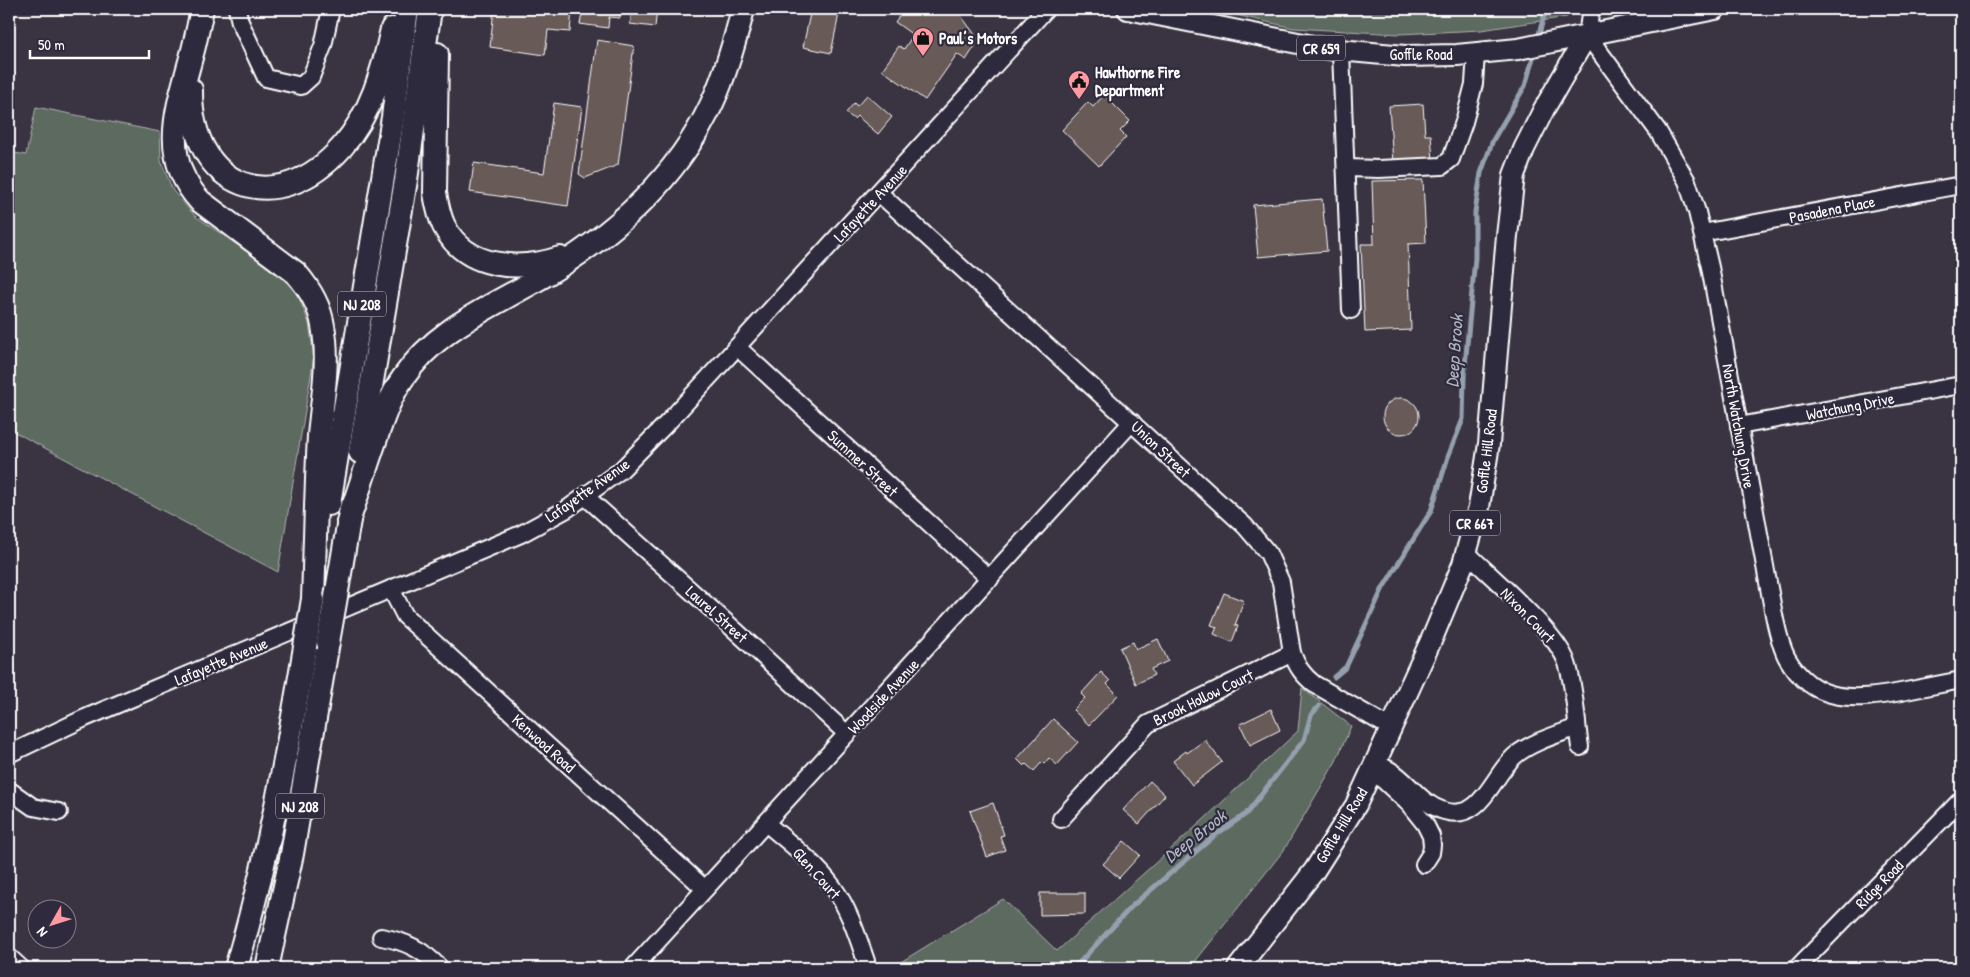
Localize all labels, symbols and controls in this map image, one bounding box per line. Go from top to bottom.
shop icon: Paul’s Motors [911,26,935,57]
place label: Paul’s Motors [939,27,1018,49]
scale bar [30,28,149,60]
text: 50 m [38,34,65,55]
road number: CR 659 [1297,36,1345,60]
street label: Goffle Road [1389,43,1453,65]
place label: Hawthorne Fire Department [1095,61,1181,102]
public building icon: Hawthorne Fire Department [1067,69,1091,100]
street label: Lafayette Avenue [828,159,912,247]
street label: Pasadena Place [1787,190,1877,228]
road number: NJ 208 [338,292,386,316]
water label: Deep Brook [1439,312,1469,388]
street label: North Watchung Drive [1717,362,1761,491]
street label: Watchung Drive [1804,387,1896,425]
street label: Goffle Hill Road [1470,408,1502,494]
street label: Union Street [1126,416,1196,483]
street label: Summer Street [823,425,903,502]
street label: Lafayette Avenue [540,452,634,527]
road number: CR 667 [1450,510,1500,536]
street label: Laurel Street [681,580,753,648]
street label: Nixon Court [1496,582,1561,648]
street label: Lafayette Avenue [171,631,271,690]
street label: Woodside Avenue [842,653,924,738]
street label: Brook Hollow Court [1149,663,1257,731]
street label: Kenwood Road [508,709,580,777]
street label: Goffle Hill Road [1310,783,1372,867]
road number: NJ 208 [276,794,324,818]
water label: Deep Brook [1159,803,1233,868]
street label: Glen Court [788,842,846,904]
street label: Ridge Road [1850,855,1908,913]
north arrow [28,900,78,950]
text: N [31,923,51,941]

